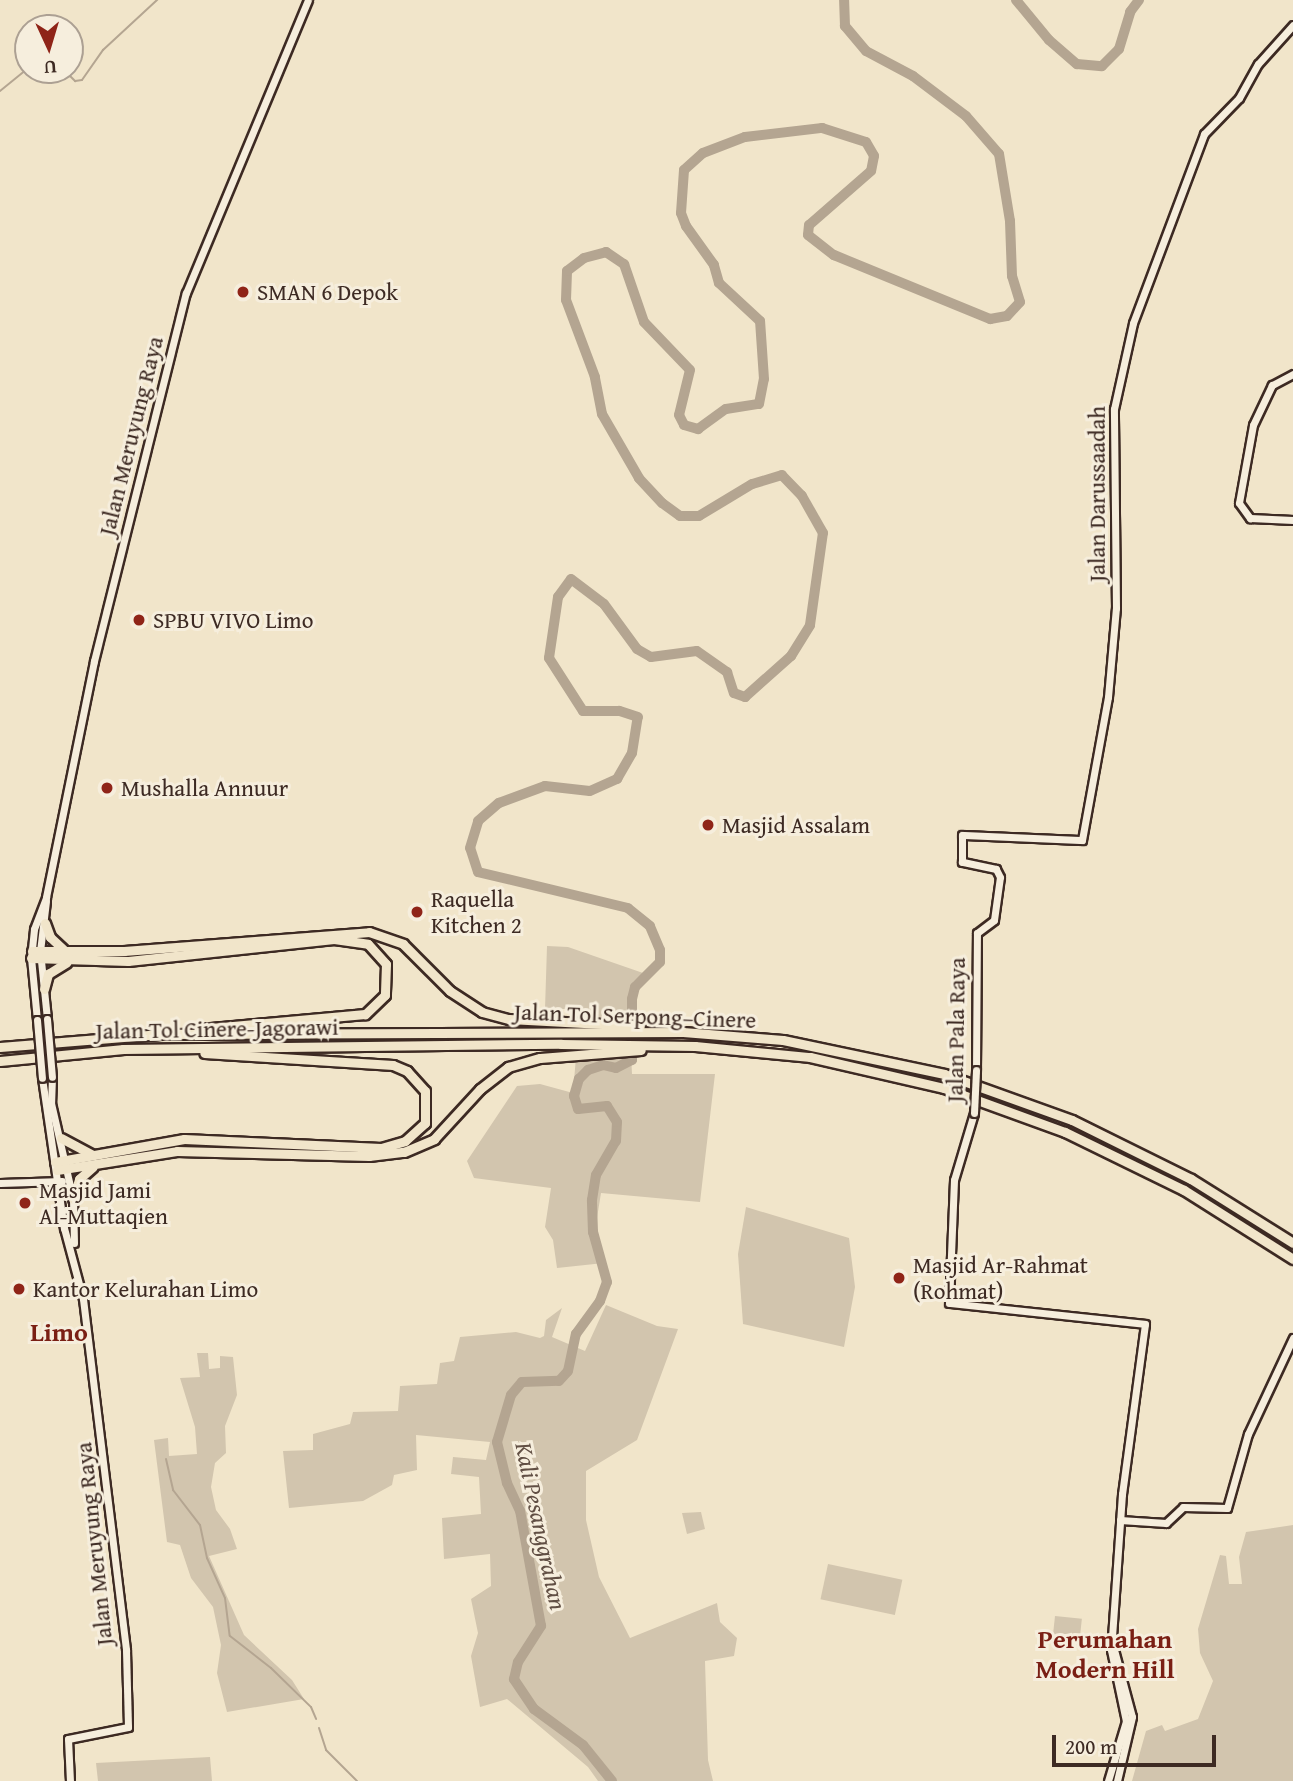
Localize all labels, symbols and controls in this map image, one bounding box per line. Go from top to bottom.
north arrow [14,14,84,84]
text: U [43,54,58,82]
place label: SMAN 6 Depok [257,278,398,306]
marker: SMAN 6 Depok [235,284,251,300]
street label: Jalan Meruyung Raya [93,333,169,539]
street label: Jalan Darussaadah [1083,406,1111,582]
place label: SPBU VIVO Limo [153,606,313,634]
marker: SPBU VIVO Limo [131,612,147,628]
place label: Mushalla Annuur [121,774,288,802]
marker: Mushalla Annuur [99,780,115,796]
place label: Masjid Assalam [722,811,870,839]
marker: Masjid Assalam [700,817,716,833]
place label: Raquella Kitchen 2 [431,885,522,939]
marker: Raquella Kitchen 2 [409,904,425,920]
street label: Jalan Pala Raya [941,957,971,1103]
street label: Jalan Tol Serpong–Cinere [514,998,756,1034]
street label: Jalan Tol Cinere-Jagorawi [95,1013,339,1045]
place label: Masjid Jami Al-Muttaqien [39,1176,168,1230]
marker: Masjid Jami Al-Muttaqien [17,1195,33,1211]
place label: Masjid Ar-Rahmat (Rohmat) [913,1251,1088,1305]
marker: Masjid Ar-Rahmat (Rohmat) [891,1270,907,1286]
place label: Kantor Kelurahan Limo [33,1275,258,1303]
marker: Kantor Kelurahan Limo [11,1281,27,1297]
district label: Limo [30,1316,88,1348]
water label: Kali Pesanggrahan [509,1440,573,1612]
street label: Jalan Meruyung Raya [70,1441,118,1647]
district label: Perumahan Modern Hill [1035,1623,1175,1684]
scale bar [1055,1722,1220,1766]
text: 200 m [1065,1731,1117,1762]

